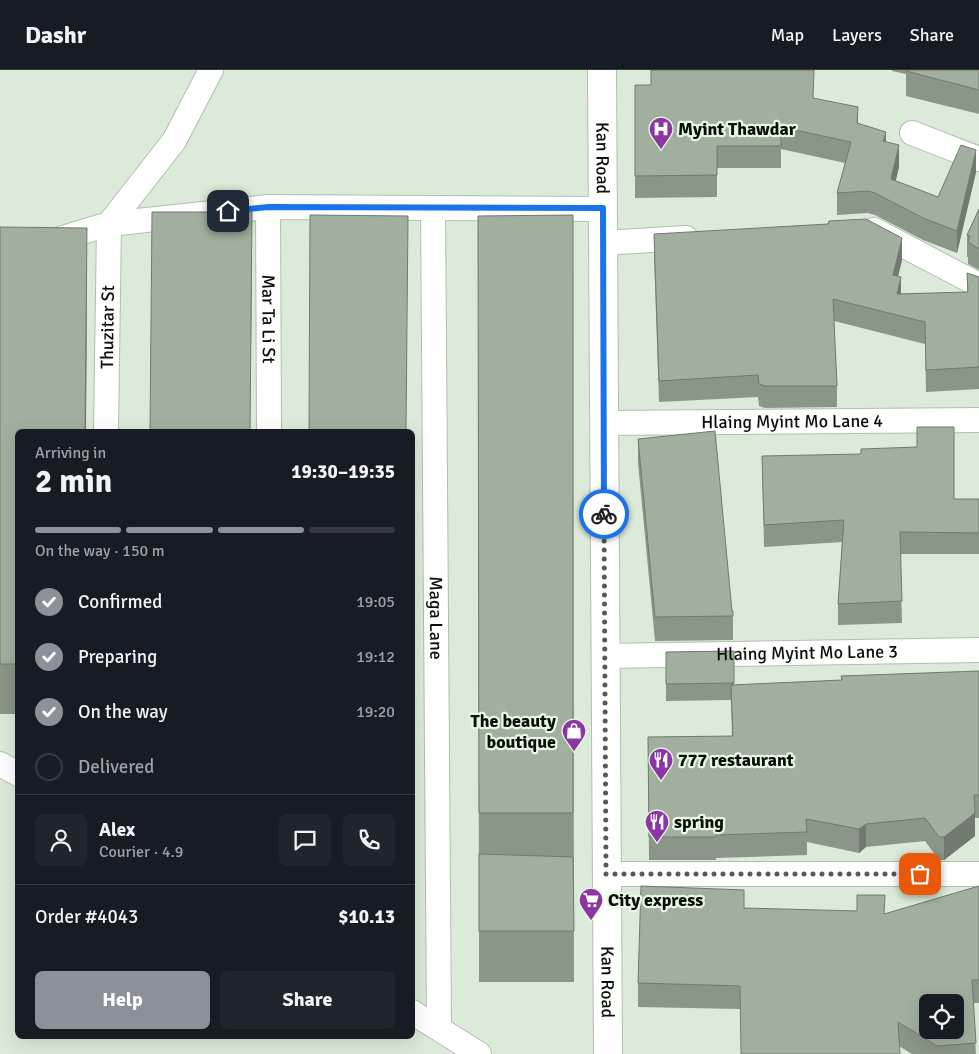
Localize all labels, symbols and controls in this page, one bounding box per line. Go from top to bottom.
text: Dashr [25,20,86,50]
text: Map [771,24,804,46]
text: Layers [832,24,882,46]
text: Share [910,24,954,46]
hospital icon: Myint Thawdar [648,116,674,150]
place label: Myint Thawdar [678,118,797,140]
street label: Kan Road [591,122,614,194]
pin [207,190,249,232]
icon: home [214,197,242,225]
street label: Mar Ta Li St [257,274,280,364]
street label: Thuzitar St [96,285,119,369]
street label: Hlaing Myint Mo Lane 4 [701,410,883,433]
text: Arriving in [35,443,106,463]
text: 19:30–19:35 [291,460,395,484]
text: 2 min [35,462,112,501]
courier [579,489,629,539]
icon: bike [590,500,618,528]
text: On the way · 150 m [35,541,165,561]
street label: Maga Lane [425,576,447,660]
icon: check [35,588,63,616]
text: Confirmed [78,590,162,614]
text: 19:05 [356,592,395,612]
street label: Hlaing Myint Mo Lane 3 [716,640,898,665]
icon: check [35,643,63,671]
text: Preparing [78,645,157,669]
text: 19:12 [356,647,395,667]
icon: check [35,698,63,726]
text: On the way [78,700,168,724]
text: 19:20 [356,702,395,722]
place label: The beauty boutique [471,710,556,753]
shop icon: The beauty boutique [561,718,587,752]
restaurant icon: 777 restaurant [648,747,674,781]
place label: 777 restaurant [678,749,794,771]
text: Delivered [78,755,154,779]
restaurant icon: spring [644,809,670,843]
place label: spring [674,811,724,833]
button: person [35,814,87,866]
button: chat [279,814,331,866]
button: phone [343,814,395,866]
text: Alex [99,818,135,842]
text: Courier · 4.9 [99,842,183,862]
pin [899,853,941,895]
icon: bag [906,860,934,888]
supermarket icon: City express [578,887,604,921]
place label: City express [608,889,703,911]
text: Order #4043 [35,905,138,929]
text: $10.13 [338,905,395,929]
street label: Kan Road [596,946,619,1018]
button: Help [35,971,210,1029]
button: Share [220,971,395,1029]
map controls [919,994,964,1039]
button: locate [919,994,964,1039]

